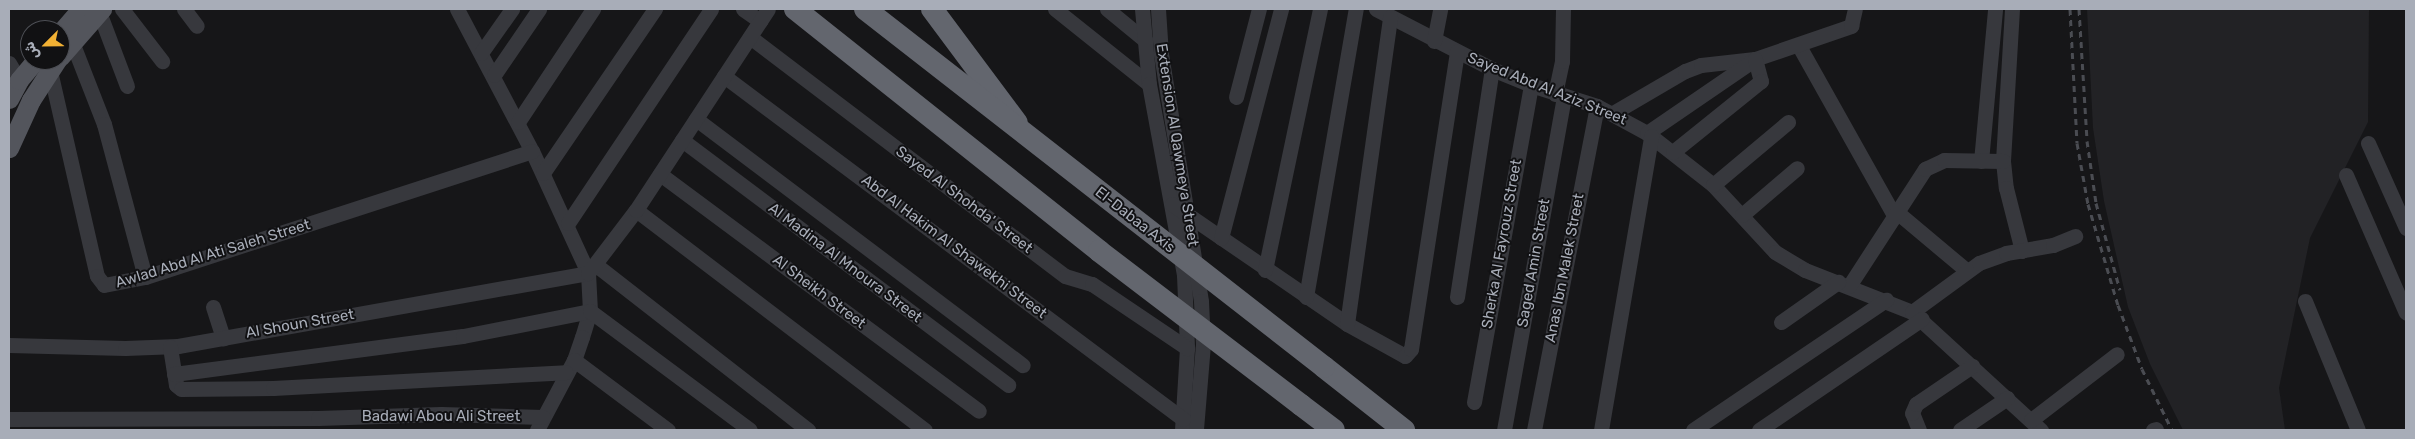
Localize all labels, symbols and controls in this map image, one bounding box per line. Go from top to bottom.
north arrow [20,20,70,70]
text: ش [20,39,43,62]
street label: Extension Al Qawmeya Street [1152,42,1202,248]
street label: Sayed Abd Al Aziz Street [1464,49,1630,129]
street label: Sayed Al Shohda' Street [892,143,1036,257]
street label: Sherka Al Fayrouz Street [1478,158,1526,330]
street label: Abd Al Hakim Al Shawekhi Street [857,171,1051,323]
street label: El-Dabaa Axis [1091,183,1179,257]
street label: Anas Ibn Malek Street [1542,192,1588,344]
street label: Saged Amin Street [1514,197,1554,329]
street label: Al Madina Al Mnoura Street [764,199,926,327]
street label: Awlad Abd Al Ati Saleh Street [113,216,313,292]
street label: Al Sheikh Street [769,251,869,333]
street label: Al Shoun Street [244,306,356,342]
street label: Badawi Abou Ali Street [361,408,521,426]

